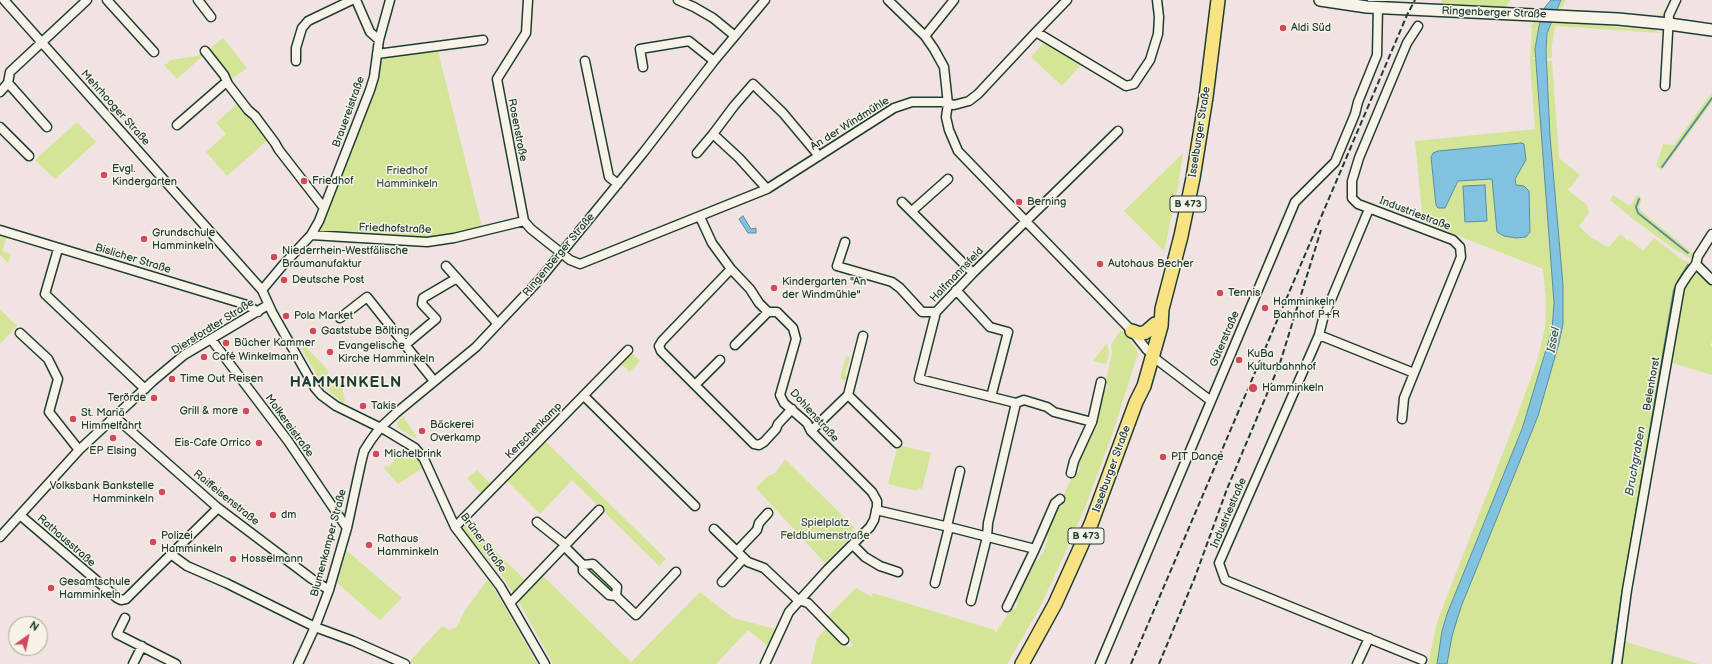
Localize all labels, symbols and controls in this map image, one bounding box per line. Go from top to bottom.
street label: Ringenberger Straße [1441,5,1547,21]
place label: Aldi Süd [1291,21,1331,35]
marker: Aldi Süd [1278,23,1288,33]
street label: Mehrhooger Straße [78,67,152,149]
street label: Brauereistraße [330,75,368,149]
street label: Isselburger Straße [1186,86,1214,178]
street label: An der Windmühle [808,94,892,154]
street label: Rosenstraße [504,97,530,163]
place label: Evgl. Kindergarten [112,162,177,188]
park label: Friedhof Hamminkeln [376,164,438,190]
marker: Evgl. Kindergarten [99,170,109,180]
place label: Friedhof [312,174,354,188]
marker: Friedhof [299,176,309,186]
street label: Industriestraße [1377,194,1453,234]
place label: Berning [1027,195,1066,209]
road number: B 473 [1170,196,1206,212]
marker: Berning [1014,197,1024,207]
street label: Ringenberger Straße [520,211,598,299]
street label: Friedhofstraße [358,221,432,237]
place label: Grundschule Hamminkeln [152,226,215,252]
marker: Grundschule Hamminkeln [139,234,149,244]
street label: Bislicher Straße [93,241,173,277]
place label: Niederrhein-Westfälische Braumanufaktur [282,244,408,270]
street label: Halfmannsfeld [927,245,987,305]
marker: Niederrhein-Westfälische Braumanufaktur [269,252,279,262]
place label: Autohaus Becher [1108,257,1193,271]
marker: Autohaus Becher [1095,259,1105,269]
place label: Deutsche Post [292,273,364,287]
marker: Deutsche Post [279,275,289,285]
place label: Kindergarten "An der Windmühle" [782,275,866,301]
marker: Kindergarten "An der Windmühle" [769,283,779,293]
place label: Tennis [1228,286,1260,300]
marker: Tennis [1215,288,1225,298]
place label: Hamminkeln Bahnhof P+R [1273,295,1340,321]
street label: Diersfordter Straße [169,296,257,358]
marker: Hamminkeln Bahnhof P+R [1260,303,1270,313]
place label: Pola Market [294,309,353,323]
street label: Güterstraße [1207,309,1243,369]
marker: Pola Market [281,311,291,321]
place label: Gaststube Bölting [321,324,409,338]
marker: Gaststube Bölting [308,326,318,336]
water label: Issel [1545,326,1563,354]
place label: Bücher Kammer [234,336,315,350]
marker: Bücher Kammer [221,338,231,348]
place label: Evangelische Kirche Hamminkeln [338,339,434,365]
marker: Evangelische Kirche Hamminkeln [325,347,335,357]
place label: KuBa Kulturbahnhof [1247,347,1316,373]
place label: Café Winkelmann [212,350,299,364]
marker: Café Winkelmann [199,352,209,362]
marker: KuBa Kulturbahnhof [1234,355,1244,365]
street label: Belenhorst [1641,356,1663,412]
place label: Time Out Reisen [180,372,263,386]
marker: Time Out Reisen [167,374,177,384]
district label: HAMMINKELN [290,374,402,392]
place label: Hamminkeln [1262,381,1324,395]
marker: Hamminkeln [1247,382,1259,394]
street label: Dohlenstraße [787,387,841,445]
place label: Terörde [108,391,146,405]
street label: Molkereistraße [262,392,316,460]
marker: Terörde [149,393,159,403]
place label: Takis [371,399,396,413]
street label: Kerschenkamp [503,400,565,462]
marker: Takis [358,401,368,411]
place label: Grill & more [179,404,238,418]
place label: St. Mariä Himmelfahrt [81,406,142,432]
marker: Grill & more [241,406,251,416]
marker: St. Mariä Himmelfahrt [68,414,78,424]
place label: Bäckerei Overkamp [430,418,481,444]
street label: Isselburger Straße [1090,424,1134,514]
water label: Bruchgraben [1623,425,1649,497]
marker: Bäckerei Overkamp [417,426,427,436]
marker: EP Elsing [108,433,118,443]
place label: Eis-Cafe Orrico [174,436,251,450]
marker: Eis-Cafe Orrico [254,438,264,448]
place label: EP Elsing [89,444,137,458]
place label: Michelbrink [384,447,441,461]
marker: Michelbrink [371,449,381,459]
place label: PIT Dance [1171,450,1224,464]
marker: PIT Dance [1158,452,1168,462]
street label: Raiffeisenstraße [190,467,262,529]
street label: Industriestraße [1208,476,1250,550]
place label: Volksbank Bankstelle Hamminkeln [50,479,154,505]
marker: Volksbank Bankstelle Hamminkeln [157,487,167,497]
street label: Blumenkamper Straße [308,488,350,598]
place label: dm [281,508,296,522]
marker: dm [268,510,278,520]
street label: Brüner Straße [457,511,509,575]
street label: Rathausstraße [34,512,98,570]
park label: Spielplatz Feldblumenstraße [780,516,870,542]
road number: B 473 [1068,528,1104,544]
place label: Polizei Hamminkeln [161,529,223,555]
place label: Rathaus Hamminkeln [377,532,439,558]
marker: Polizei Hamminkeln [148,537,158,547]
marker: Rathaus Hamminkeln [364,540,374,550]
place label: Hosselmann [241,552,303,566]
marker: Hosselmann [228,554,238,564]
place label: Gesamtschule Hamminkeln [59,575,130,601]
marker: Gesamtschule Hamminkeln [46,583,56,593]
north arrow [8,616,48,656]
text: N [27,619,41,634]

